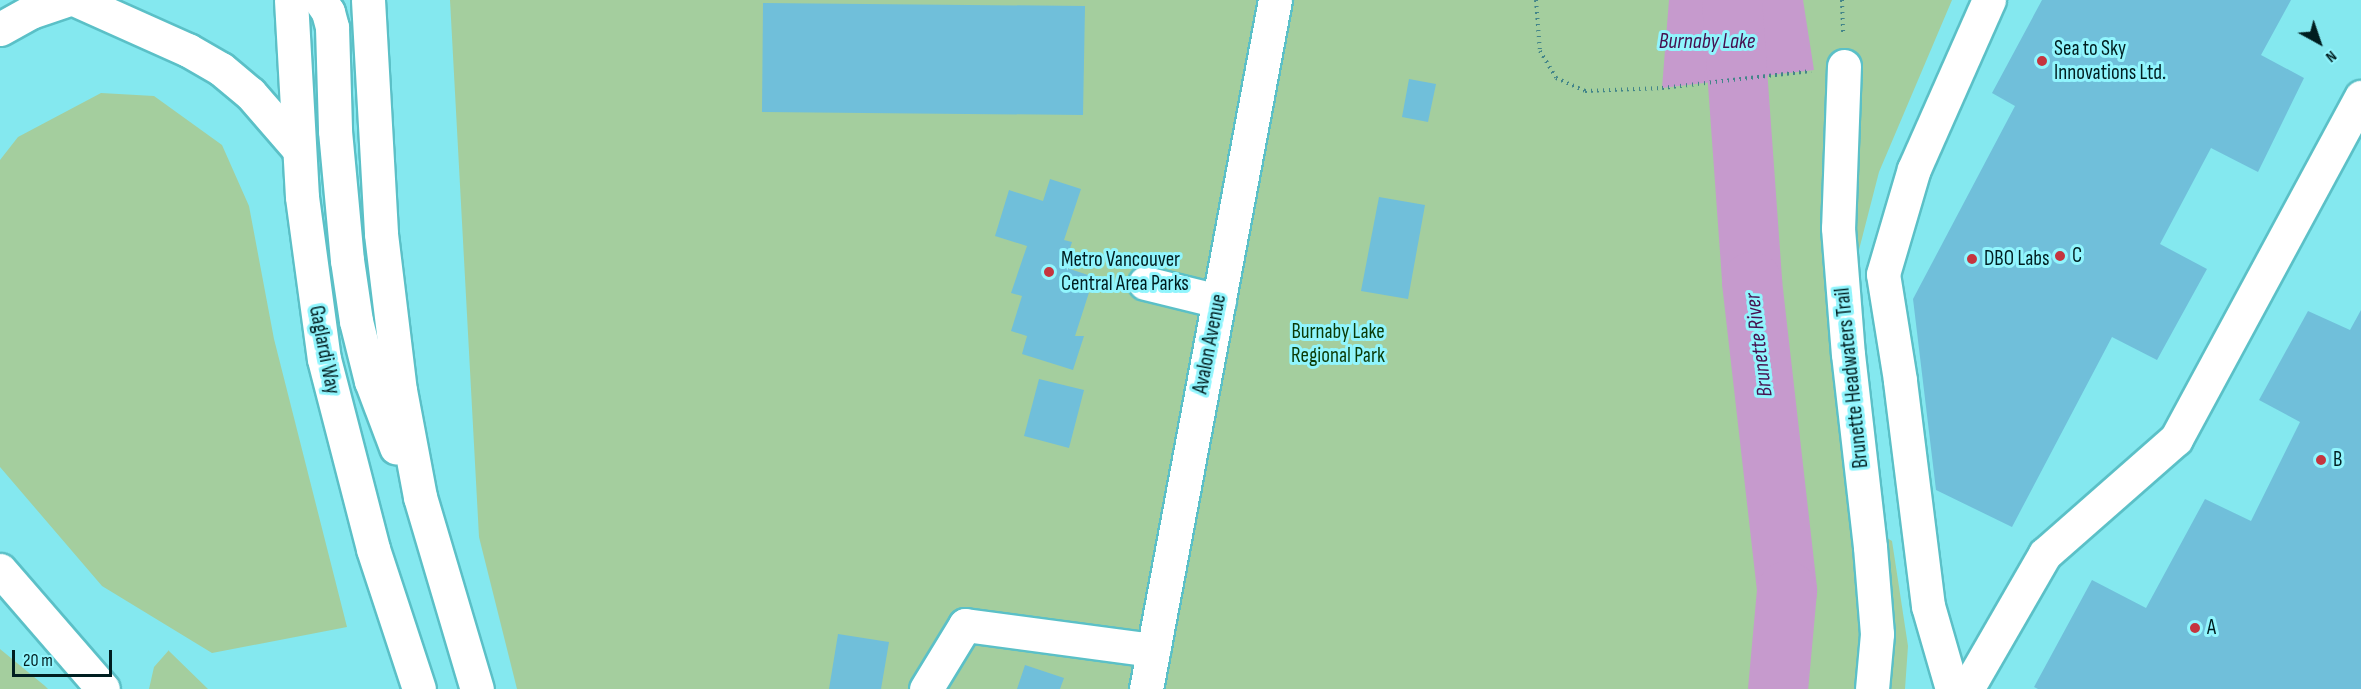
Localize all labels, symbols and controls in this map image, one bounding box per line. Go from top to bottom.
north arrow [2289,12,2349,72]
water label: Burnaby Lake [1659,29,1755,55]
place label: Sea to Sky Innovations Ltd. [2054,36,2166,86]
text: N [2322,46,2340,66]
marker: Sea to Sky Innovations Ltd. [2035,54,2049,68]
place label: C [2072,243,2082,269]
place label: DBO Labs [1984,246,2049,272]
place label: Metro Vancouver Central Area Parks [1061,247,1189,297]
marker: C [2053,249,2067,263]
marker: DBO Labs [1965,252,1979,266]
marker: Metro Vancouver Central Area Parks [1042,265,1056,279]
street label: Brunette Headwaters Trail [1830,287,1874,469]
street label: Avalon Avenue [1188,292,1232,396]
water label: Brunette River [1740,292,1778,398]
street label: Gaglardi Way [303,304,345,396]
park label: Burnaby Lake Regional Park [1291,319,1385,369]
place label: B [2333,447,2342,473]
marker: B [2314,453,2328,467]
place label: A [2207,615,2216,641]
marker: A [2188,621,2202,635]
scale bar [15,638,116,676]
text: 20 m [23,650,53,671]

